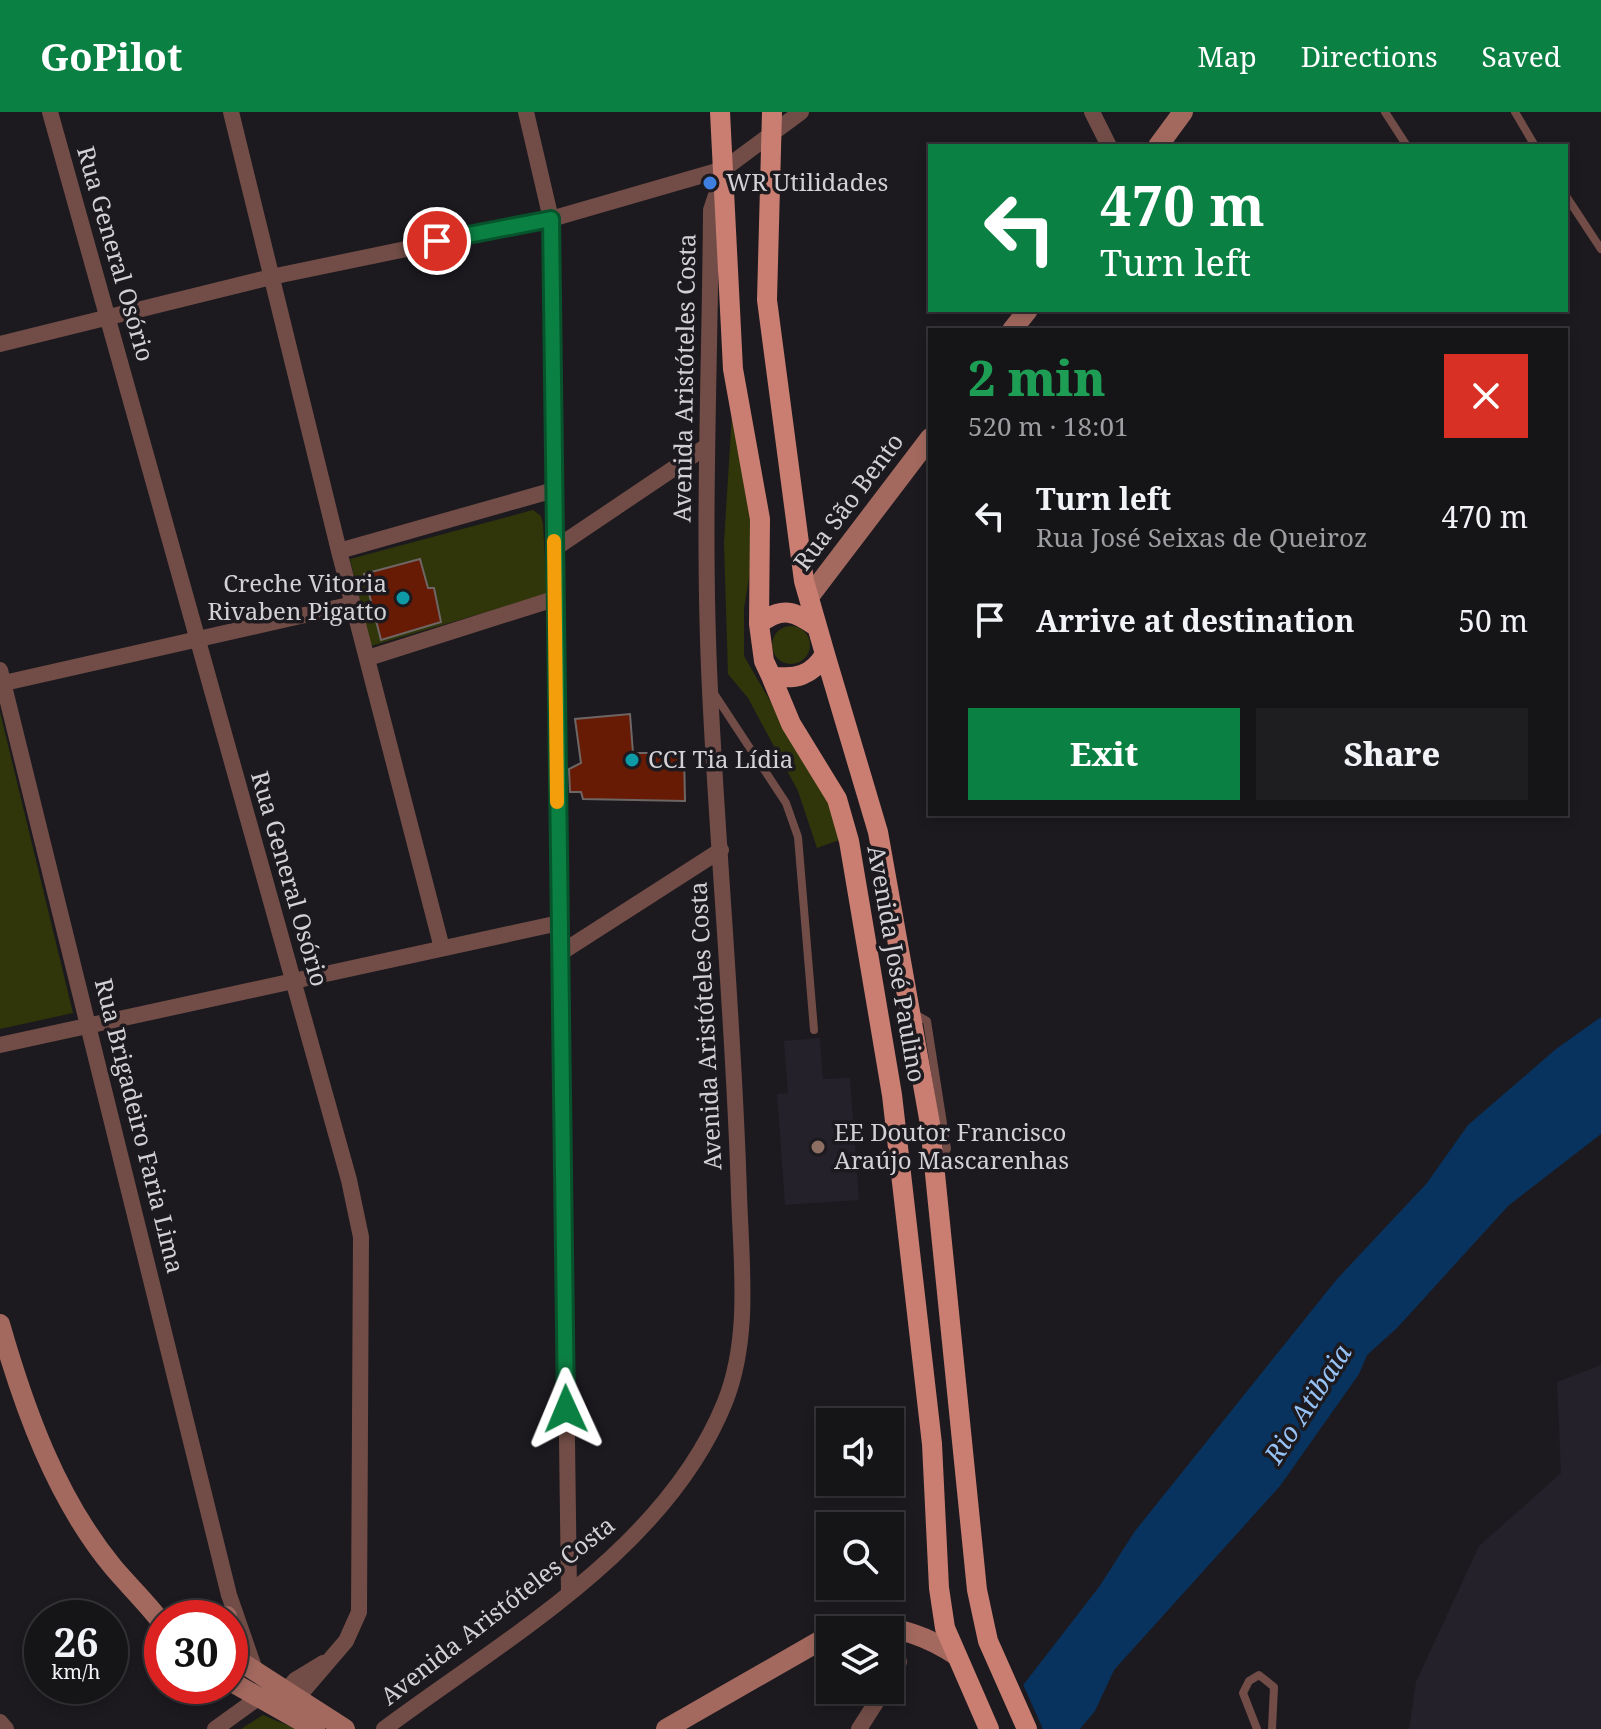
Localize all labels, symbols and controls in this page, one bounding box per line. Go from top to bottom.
text: GoPilot [40,30,182,82]
text: Map [1197,37,1257,75]
text: Directions [1301,37,1438,75]
text: Saved [1482,37,1561,75]
street label: Rua General Osório [70,142,163,365]
place label: WR Utilidades [726,165,888,198]
text: 470 m [1100,166,1265,242]
marker: WR Utilidades [701,174,719,192]
icon: left [968,176,1072,280]
pin [403,207,471,275]
icon: arrive [415,219,459,263]
street label: Avenida Aristóteles Costa [664,233,703,523]
text: Turn left [1100,238,1251,287]
text: 2 min [968,345,1106,410]
button: close [1444,354,1528,438]
text: 520 m · 18:01 [968,408,1129,444]
street label: Rua São Bento [785,426,910,576]
text: Turn left [1036,478,1171,519]
icon: left [968,494,1012,538]
text: 470 m [1442,496,1528,537]
text: Rua José Seixas de Queiroz [1036,519,1367,555]
place label: Creche Vitoria Rivaben Pigatto [208,566,387,627]
marker: Creche Vitoria Rivaben Pigatto [394,589,412,607]
icon: arrive [968,598,1012,642]
text: Arrive at destination [1036,600,1355,641]
text: 50 m [1458,600,1528,641]
button: Exit [968,708,1240,800]
button: Share [1256,708,1528,800]
place label: CCI Tia Lídia [648,742,793,775]
marker: CCI Tia Lídia [623,751,641,769]
street label: Rua General Osório [244,767,337,990]
street label: Avenida José Paulino [860,843,935,1085]
street label: Avenida Aristóteles Costa [680,881,729,1171]
street label: Rua Brigadeiro Faria Lima [88,975,193,1277]
place label: EE Doutor Francisco Araújo Mascarenhas [834,1115,1069,1176]
marker: EE Doutor Francisco Araújo Mascarenhas [809,1138,827,1156]
water label: Rio Atibaia [1255,1337,1359,1471]
position arrow [524,1367,608,1451]
map controls [816,1408,904,1704]
button: sound [816,1408,904,1496]
street label: Avenida Aristóteles Costa [373,1508,621,1712]
button: search [816,1512,904,1600]
speed limit sign: 30 [144,1600,248,1704]
text: 26 [53,1614,99,1669]
button: layers [816,1616,904,1704]
text: km/h [51,1658,101,1685]

